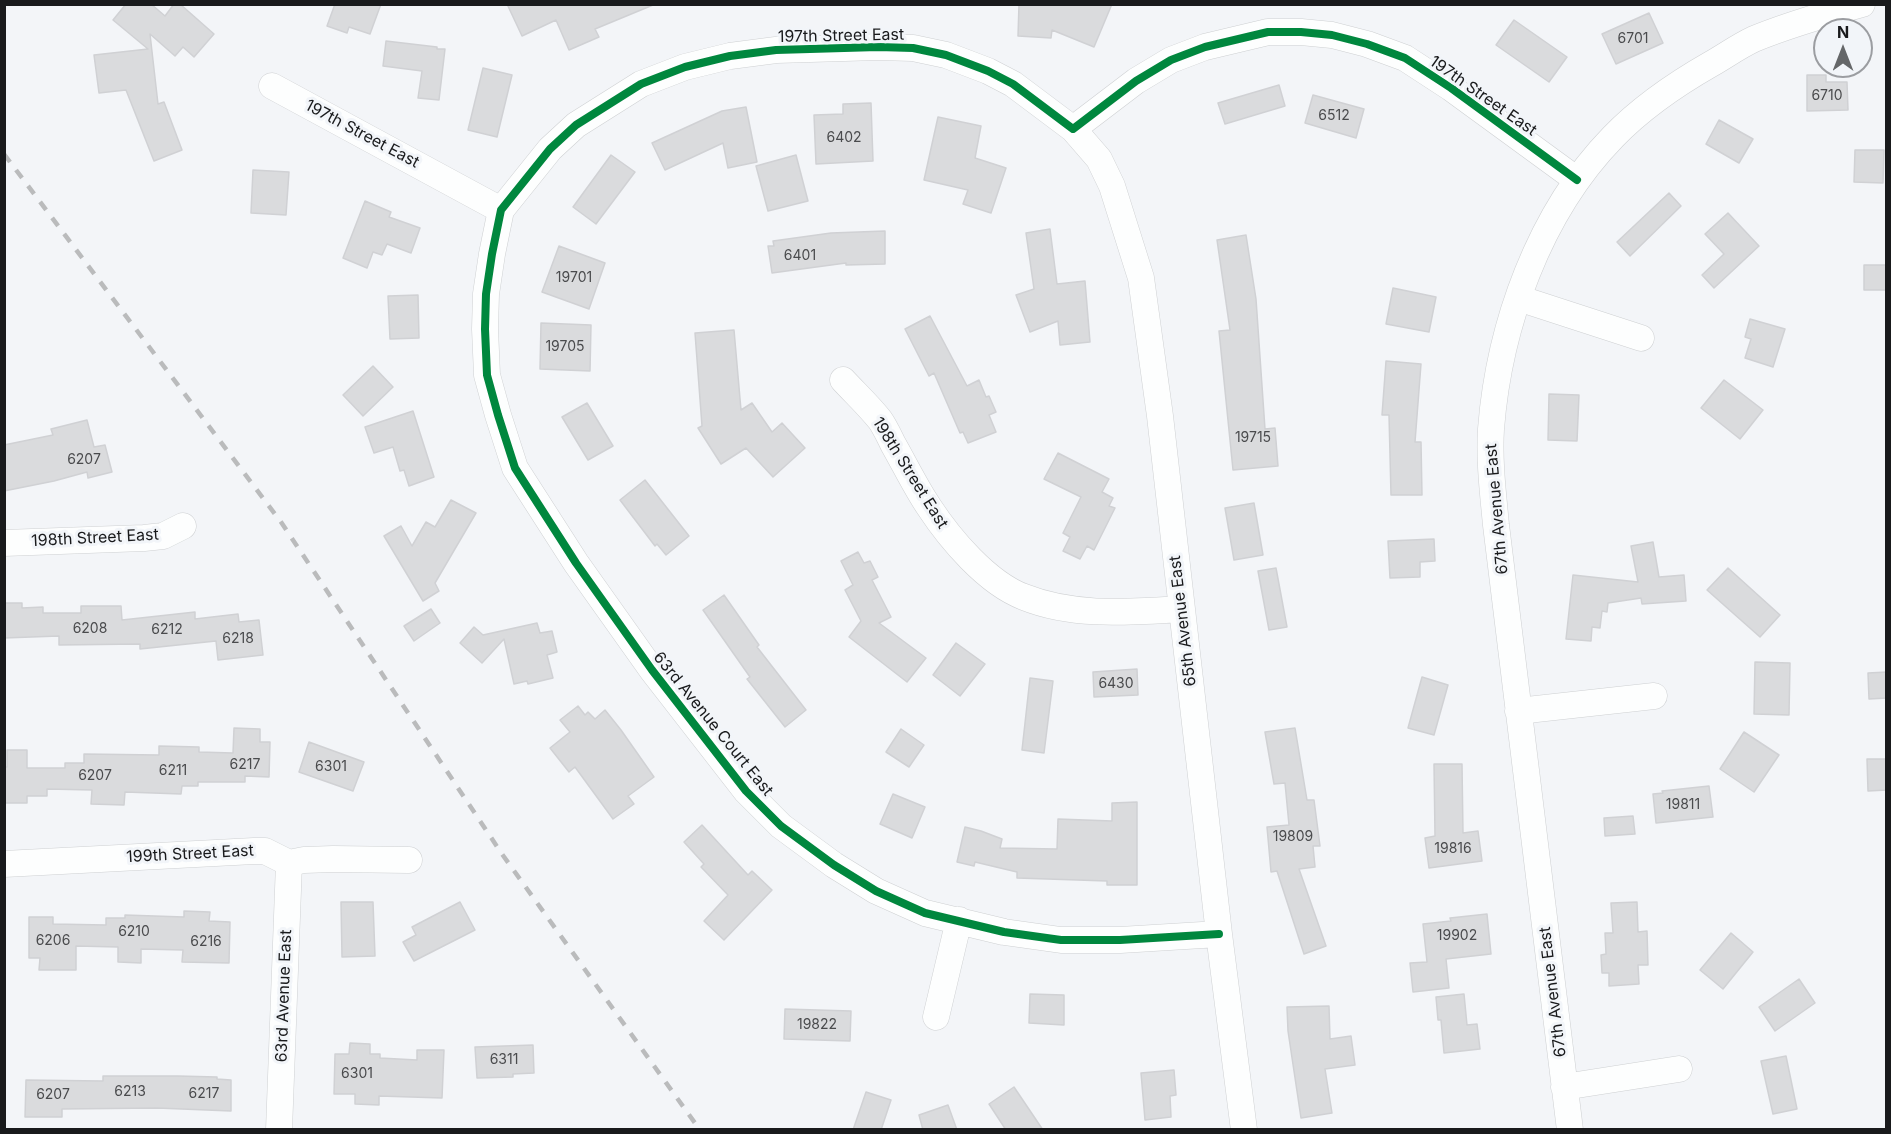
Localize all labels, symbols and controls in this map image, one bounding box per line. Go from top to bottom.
north arrow [1813,18,1873,78]
text: N [1837,22,1849,42]
street label: 197th Street East [778,25,904,47]
house number: 6701 [1618,31,1648,47]
street label: 197th Street East [1426,52,1540,140]
house number: 6710 [1811,88,1843,104]
street label: 197th Street East [302,96,422,172]
house number: 6512 [1318,108,1350,124]
house number: 6402 [826,130,862,146]
house number: 6401 [784,248,816,264]
house number: 19701 [556,270,592,286]
house number: 19705 [545,339,585,355]
street label: 198th Street East [868,414,952,532]
house number: 19715 [1235,430,1271,446]
street label: 67th Avenue East [1482,443,1512,575]
house number: 6207 [67,452,101,468]
street label: 198th Street East [31,525,159,551]
street label: 65th Avenue East [1165,554,1201,688]
house number: 6208 [73,621,107,637]
house number: 6212 [151,622,183,638]
house number: 6218 [222,631,254,647]
street label: 63rd Avenue Court East [649,648,777,800]
house number: 6430 [1098,676,1134,692]
house number: 6217 [230,757,260,773]
house number: 6301 [315,759,347,775]
house number: 6211 [159,763,187,779]
house number: 6207 [78,768,112,784]
house number: 19811 [1666,797,1700,813]
house number: 19809 [1273,829,1313,845]
street label: 199th Street East [126,841,254,867]
house number: 19816 [1434,841,1472,857]
house number: 6210 [118,924,150,940]
street label: 67th Avenue East [1535,926,1571,1058]
house number: 19902 [1437,928,1477,944]
street label: 63rd Avenue East [272,929,296,1063]
house number: 6206 [36,933,70,949]
house number: 6216 [190,934,222,950]
house number: 19822 [797,1017,837,1033]
house number: 6311 [490,1052,518,1068]
house number: 6301 [341,1066,373,1082]
house number: 6213 [114,1084,146,1100]
house number: 6217 [189,1086,219,1102]
house number: 6207 [36,1087,70,1103]

